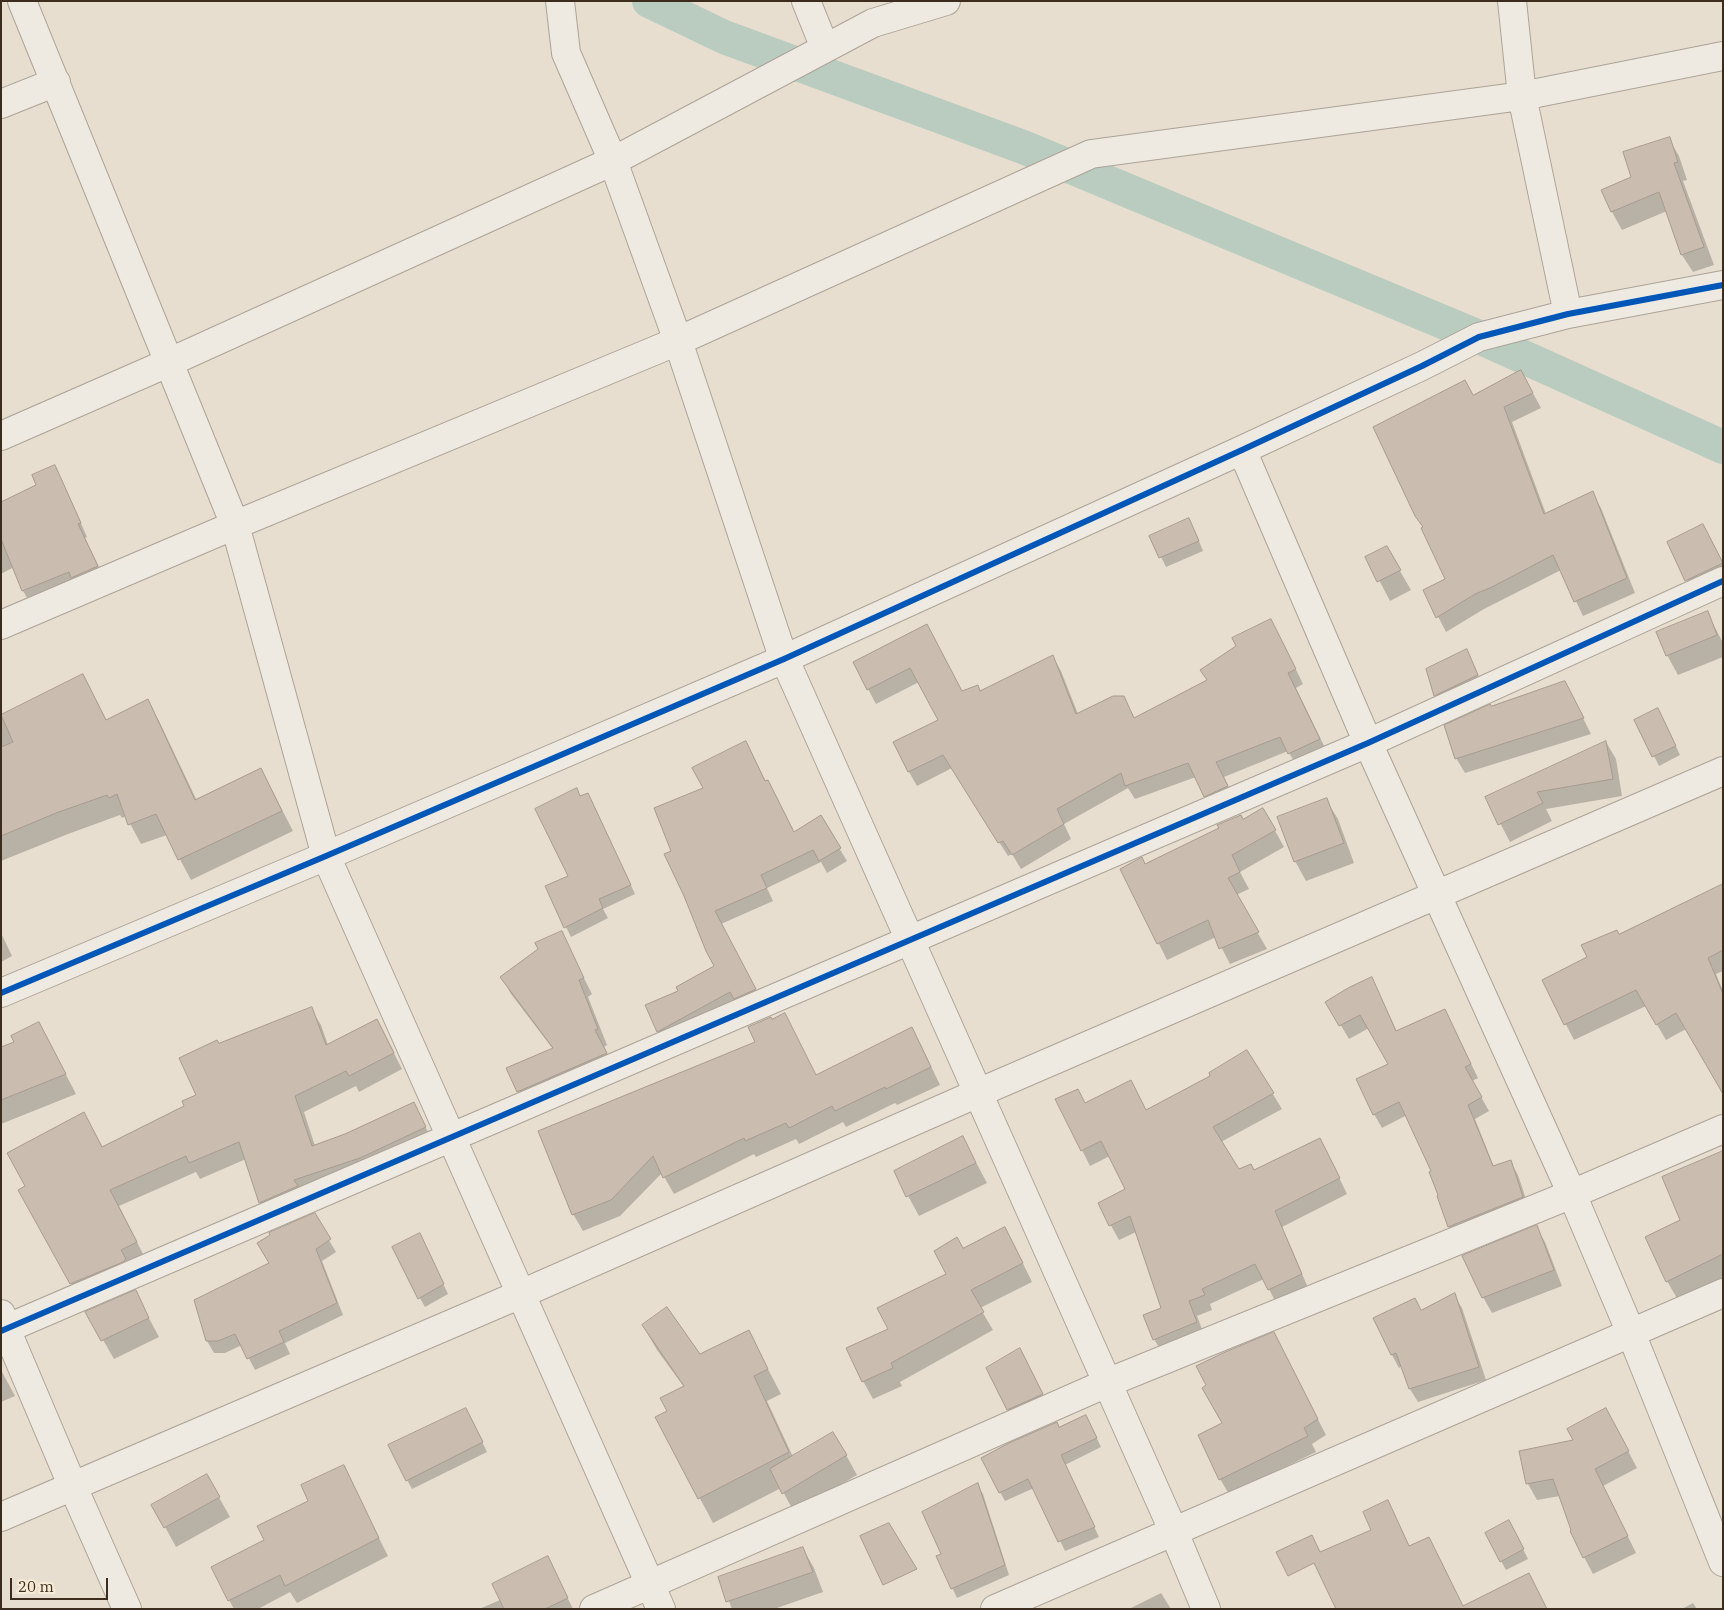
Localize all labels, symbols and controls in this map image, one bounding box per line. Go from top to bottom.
scale bar [12,1568,110,1600]
text: 20 m [18,1577,54,1596]

